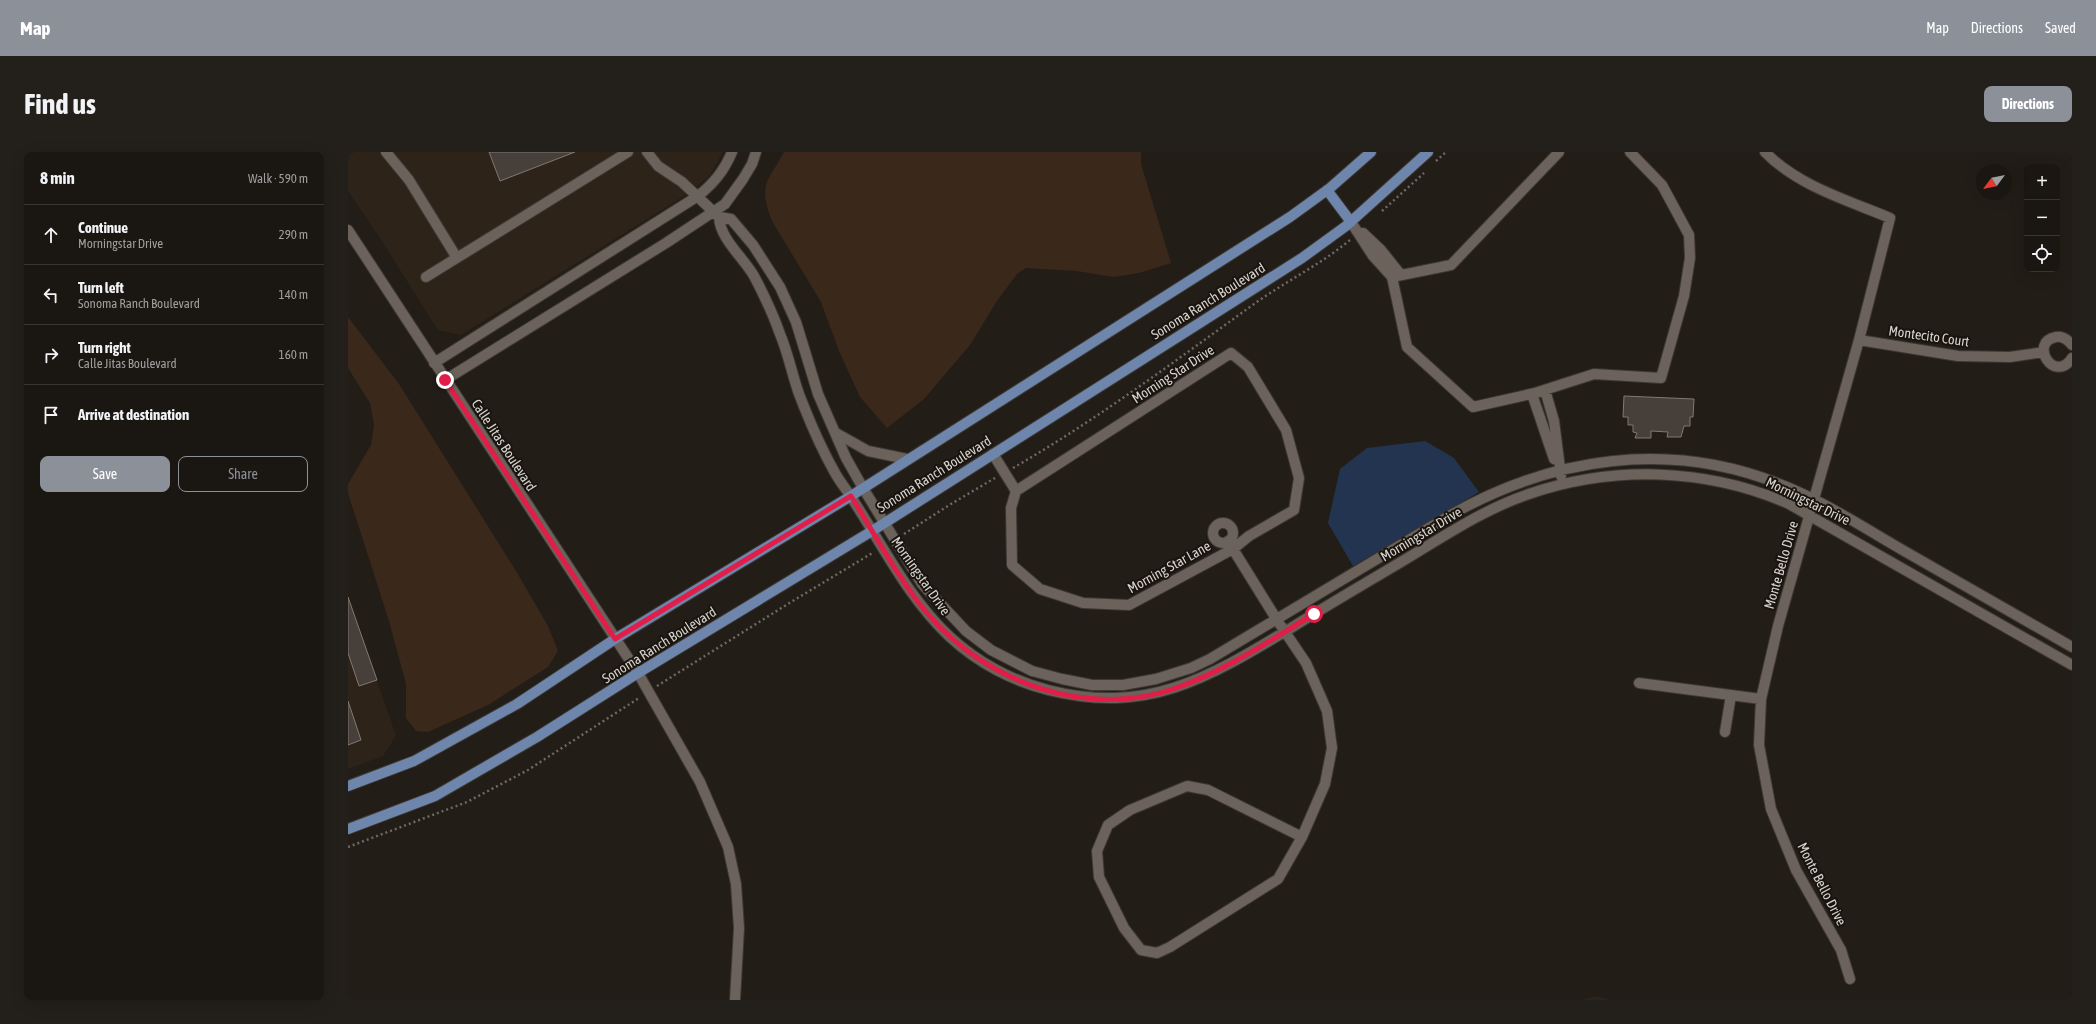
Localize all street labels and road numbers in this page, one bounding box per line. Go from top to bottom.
street label: Sonoma Ranch Boulevard [1148,259,1268,343]
street label: Montecito Court [1888,322,1970,350]
street label: Morning Star Drive [1129,342,1217,406]
street label: Calle Jitas Boulevard [468,396,540,494]
street label: Sonoma Ranch Boulevard [874,432,994,516]
street label: Morningstar Drive [1763,474,1853,528]
street label: Morningstar Drive [1378,504,1464,564]
street label: Monte Bello Drive [1761,519,1801,611]
street label: Morningstar Drive [888,534,954,618]
street label: Morning Star Lane [1125,538,1213,596]
street label: Sonoma Ranch Boulevard [599,603,719,687]
street label: Monte Bello Drive [1794,840,1850,928]

